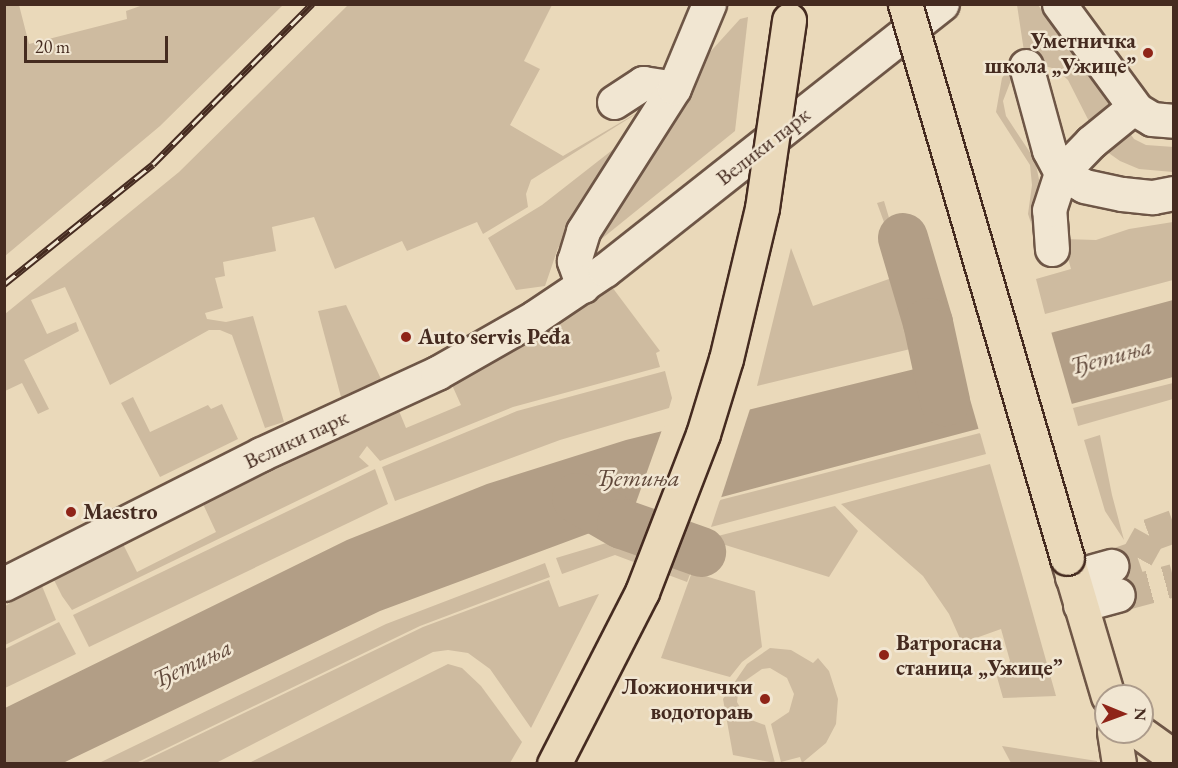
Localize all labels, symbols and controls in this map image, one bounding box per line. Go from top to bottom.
scale bar [27,24,171,62]
place label: Уметничка школа „Ужице” [984,27,1136,78]
text: 20 m [35,35,70,58]
marker: Уметничка школа „Ужице” [1141,46,1155,60]
street label: Велики парк [711,101,815,191]
place label: Auto servis Peđa [418,324,570,350]
marker: Auto servis Peđa [399,330,413,344]
water label: Ђетиња [1067,331,1155,381]
street label: Велики парк [240,403,352,475]
water label: Ђетиња [596,464,680,492]
place label: Maestro [83,499,158,525]
marker: Maestro [64,505,78,519]
place label: Ватрогасна станица „Ужице” [896,629,1062,680]
water label: Ђетиња [148,632,236,694]
marker: Ватрогасна станица „Ужице” [877,648,891,662]
place label: Ложионички водоторањ [622,673,753,724]
north arrow [1094,684,1154,744]
marker: Ложионички водоторањ [758,692,772,706]
text: N [1130,708,1151,721]

